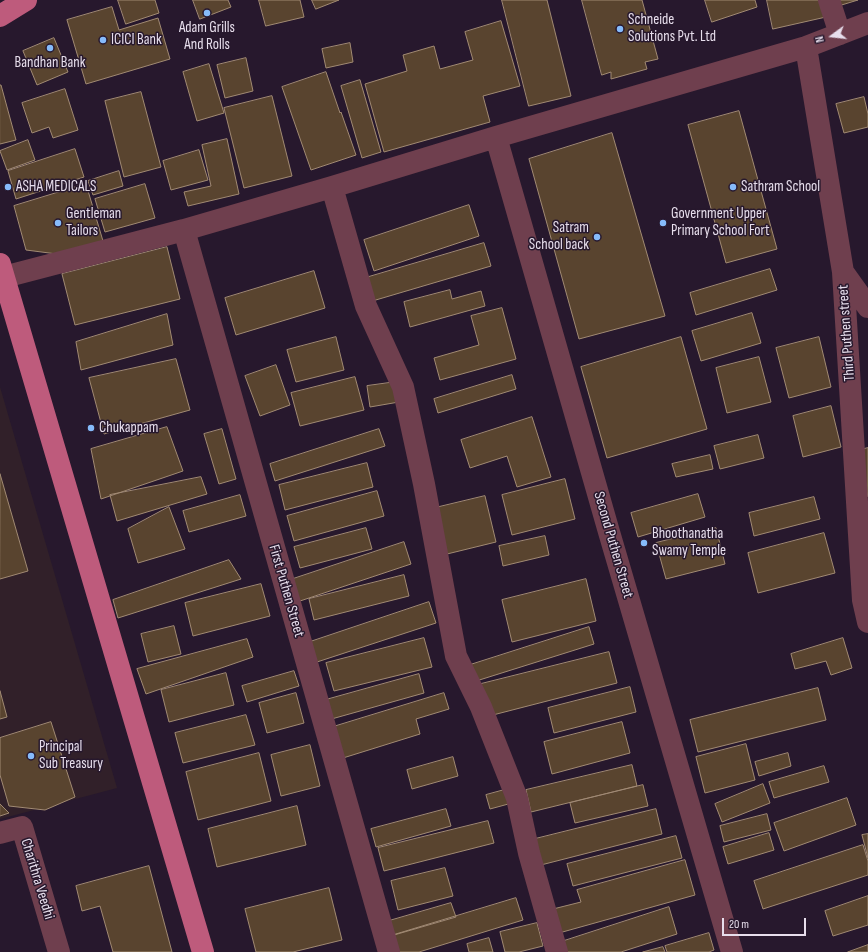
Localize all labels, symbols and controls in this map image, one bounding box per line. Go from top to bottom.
marker: Adam Grills And Rolls [202,8,212,18]
place label: Schneide Solutions Pvt. Ltd [628,11,716,46]
north arrow [812,16,852,56]
place label: Adam Grills And Rolls [179,19,235,54]
marker: Schneide Solutions Pvt. Ltd [615,24,625,34]
place label: ICICI Bank [111,31,162,49]
marker: ICICI Bank [98,35,108,45]
text: N [813,35,827,44]
marker: Bandhan Bank [45,43,55,53]
place label: Bandhan Bank [15,54,85,72]
place label: ASHA MEDICALS [16,178,96,196]
place label: Sathram School [741,178,820,196]
marker: ASHA MEDICALS [3,182,13,192]
marker: Sathram School [728,182,738,192]
place label: Gentleman Tailors [66,205,121,240]
place label: Government Upper Primary School Fort [671,205,770,240]
marker: Gentleman Tailors [53,218,63,228]
marker: Government Upper Primary School Fort [658,218,668,228]
place label: Satram School back [529,219,589,254]
marker: Satram School back [592,232,602,242]
street label: Third Puthen street [835,284,859,382]
place label: Chukappam [99,419,158,437]
marker: Chukappam [86,423,96,433]
street label: Second Puthen Street [589,490,637,600]
place label: Bhoothanatha Swamy Temple [652,525,726,560]
marker: Bhoothanatha Swamy Temple [639,538,649,548]
street label: First Puthen Street [264,543,308,639]
place label: Principal Sub Treasury [39,738,103,773]
marker: Principal Sub Treasury [26,751,36,761]
street label: Charithra Veedhi [16,836,58,922]
scale bar [724,910,808,936]
text: 20 m [729,917,749,932]

